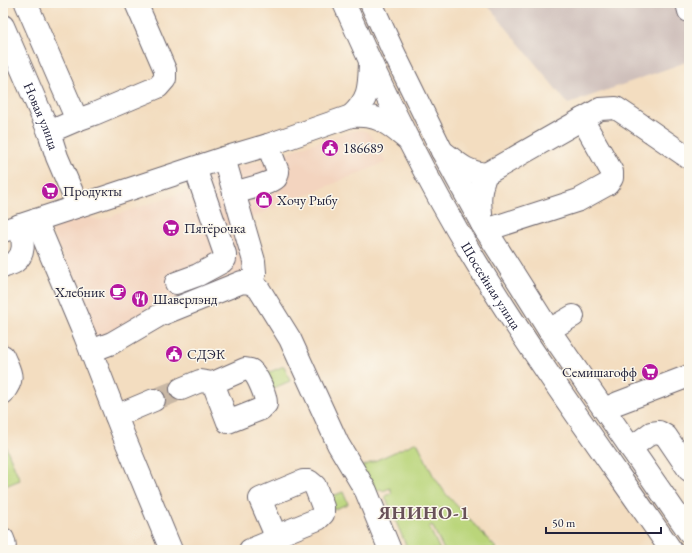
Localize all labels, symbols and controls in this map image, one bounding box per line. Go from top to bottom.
street label: Новая улица [20,79,63,153]
public building icon: 186689 [320,138,340,158]
place label: 186689 [343,139,384,157]
supermarket icon: Продукты [40,181,60,201]
place label: Продукты [63,182,122,200]
shop icon: Хочу Рыбу [254,190,274,210]
place label: Хочу Рыбу [276,191,339,209]
supermarket icon: Пятёрочка [161,218,181,238]
place label: Пятёрочка [184,219,246,237]
street label: Шоссейная улица [457,239,525,333]
cafe icon: Хлебник [108,282,128,302]
place label: Хлебник [54,283,105,301]
restaurant icon: Шаверлэнд [130,289,150,309]
place label: Шаверлэнд [153,290,218,308]
public building icon: СДЭК [164,344,184,364]
place label: СДЭК [187,345,226,363]
supermarket icon: Семишагофф [640,362,660,382]
place label: Семишагофф [562,363,637,381]
district label: ЯНИНО-1 [377,501,470,524]
scale bar [546,509,661,535]
text: 50 m [552,515,576,531]

